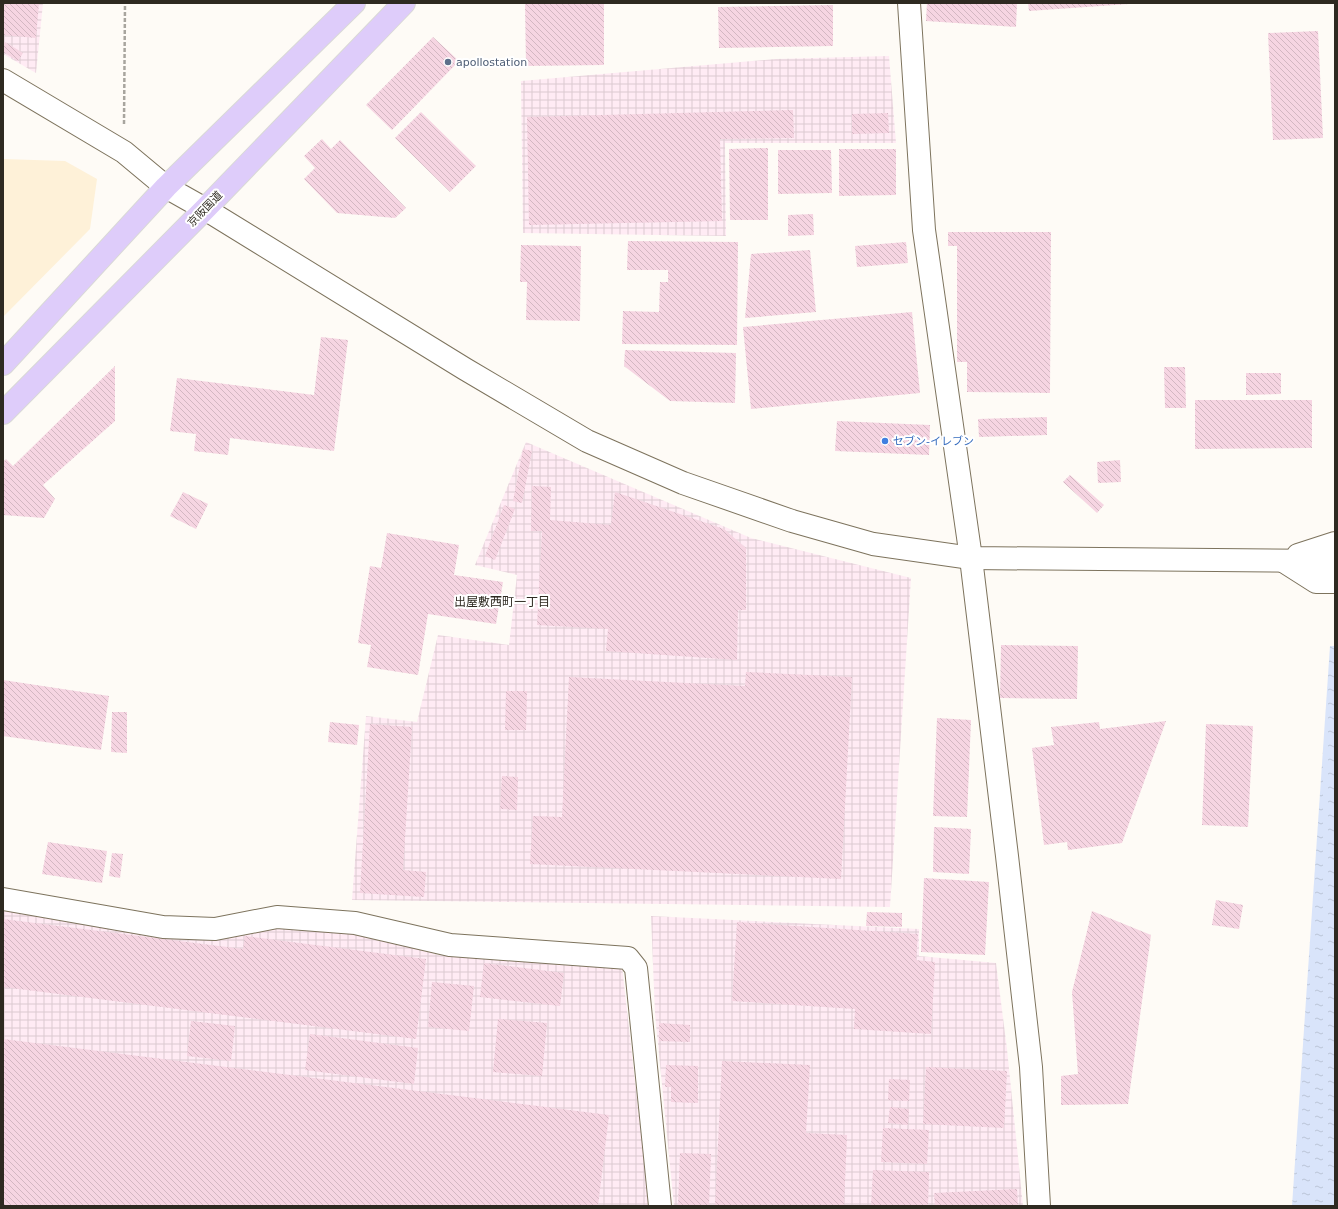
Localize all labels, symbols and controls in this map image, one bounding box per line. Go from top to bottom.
place label: apollostation [456,56,527,69]
marker: apollostation [443,57,453,67]
street label: 京阪国道 [185,189,225,229]
place label: セブン-イレブン [893,435,974,448]
marker: セブン-イレブン [880,436,890,446]
district label: 出屋敷西町一丁目 [454,595,550,609]

